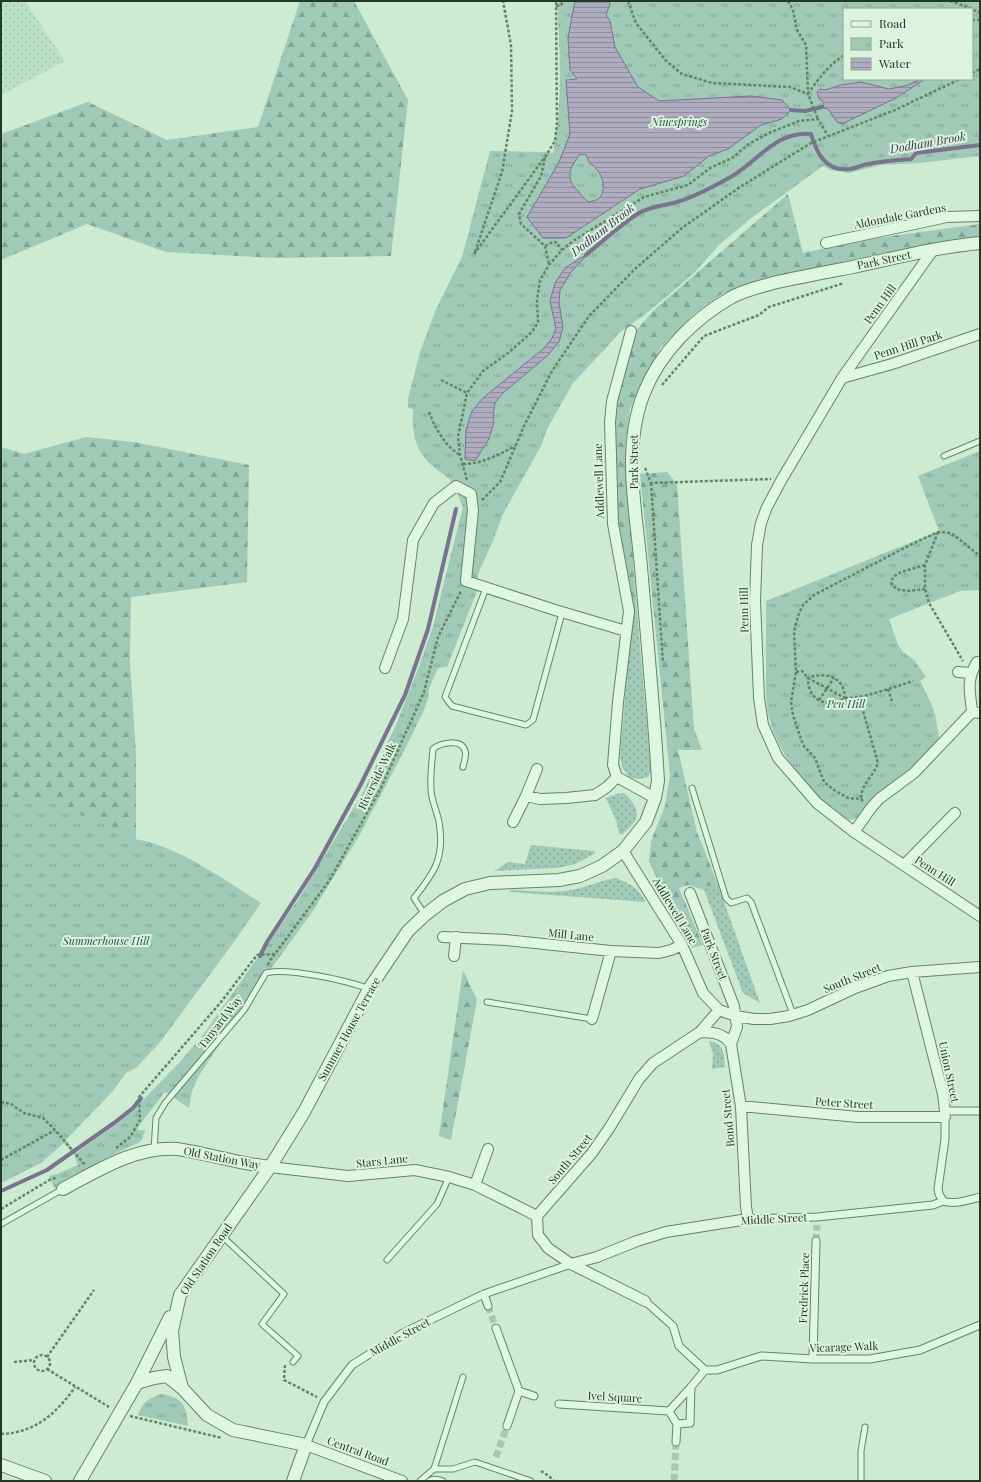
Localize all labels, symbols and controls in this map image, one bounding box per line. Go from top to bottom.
legend [843,8,973,80]
text: Road [879,15,906,31]
text: Park [879,35,904,51]
text: Water [878,55,912,71]
park label: Ninesprings [650,114,708,129]
water label: Dodham Brook [888,127,967,157]
water label: Dodham Brook [566,199,638,260]
street label: Aldondale Gardens [852,199,947,232]
street label: Park Street [856,246,912,273]
street label: Penn Hill [860,281,899,327]
street label: Penn Hill Park [872,326,944,363]
street label: Park Street [626,435,641,489]
street label: Addlewell Lane [590,443,607,520]
street label: Penn Hill [736,587,751,633]
park label: Pen Hill [826,696,866,711]
street label: Riverside Walk [354,740,399,812]
street label: Penn Hill [912,852,958,889]
street label: Addlewell Lane [649,874,701,947]
street label: Mill Lane [547,925,595,944]
street label: Park Street [698,926,731,982]
park label: Summerhouse Hill [62,933,150,948]
street label: South Street [821,959,883,996]
street label: Summer House Terrace [314,974,384,1083]
street label: Tanyard Way [194,992,245,1051]
street label: Union Street [936,1040,963,1104]
street label: Bond Street [717,1088,738,1148]
street label: Peter Street [814,1093,874,1112]
street label: South Street [544,1130,595,1187]
street label: Old Station Way [182,1143,262,1172]
street label: Stars Lane [355,1150,409,1171]
street label: Middle Street [740,1209,808,1228]
street label: Old Station Road [176,1220,235,1297]
street label: Fredrick Place [795,1252,812,1324]
street label: Middle Street [367,1314,433,1359]
street label: Vicarage Walk [808,1338,879,1355]
street label: Ivel Square [587,1388,643,1405]
street label: Central Road [325,1432,392,1469]

